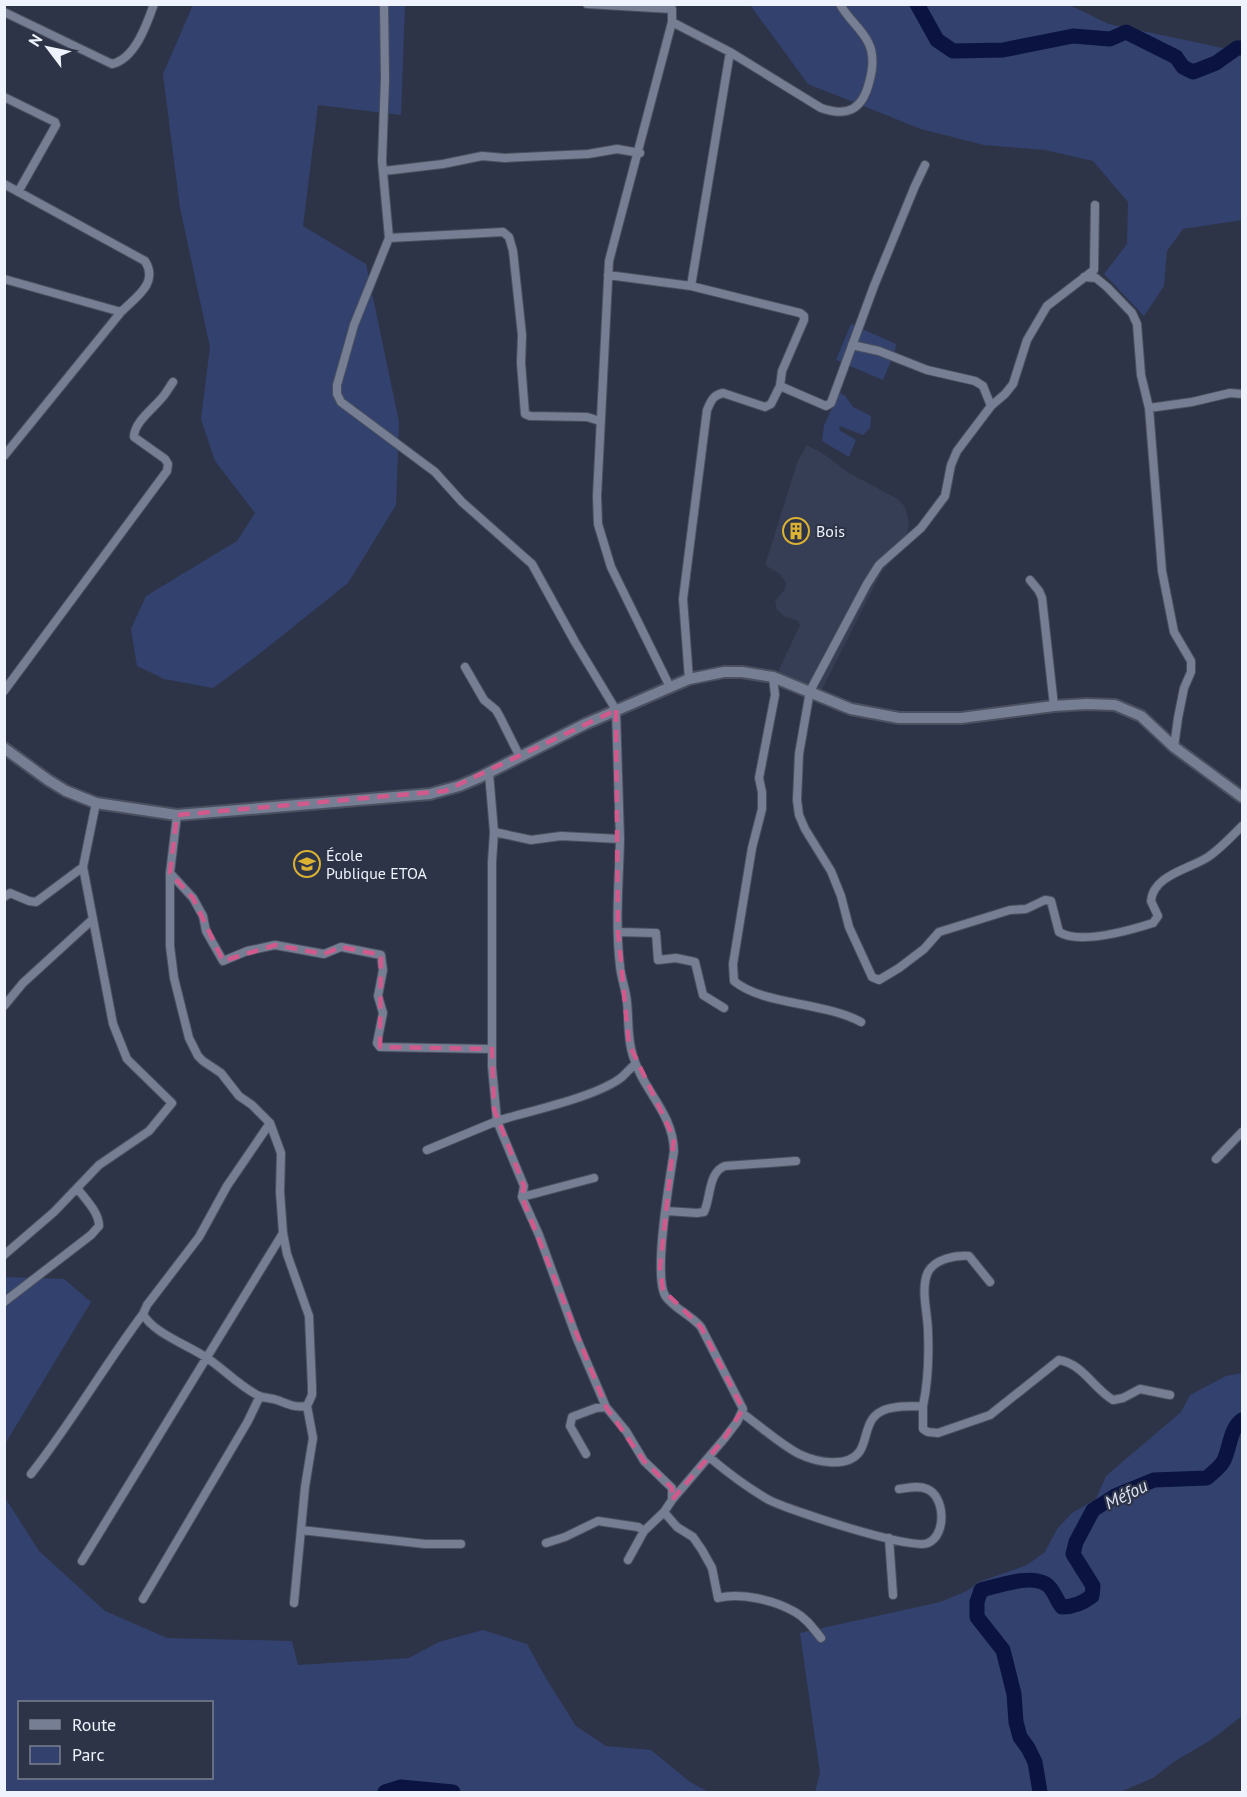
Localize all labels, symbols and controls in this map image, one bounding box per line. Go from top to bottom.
north arrow [18,18,78,78]
text: N [24,30,47,50]
building icon: Bois [781,516,811,546]
place label: Bois [816,521,845,541]
place label: École Publique ETOA [326,845,427,883]
school or university icon: École Publique ETOA [292,849,322,879]
water label: Méfou [1101,1474,1151,1514]
legend [18,1701,213,1779]
text: Route [72,1713,116,1736]
text: Parc [72,1743,105,1766]

